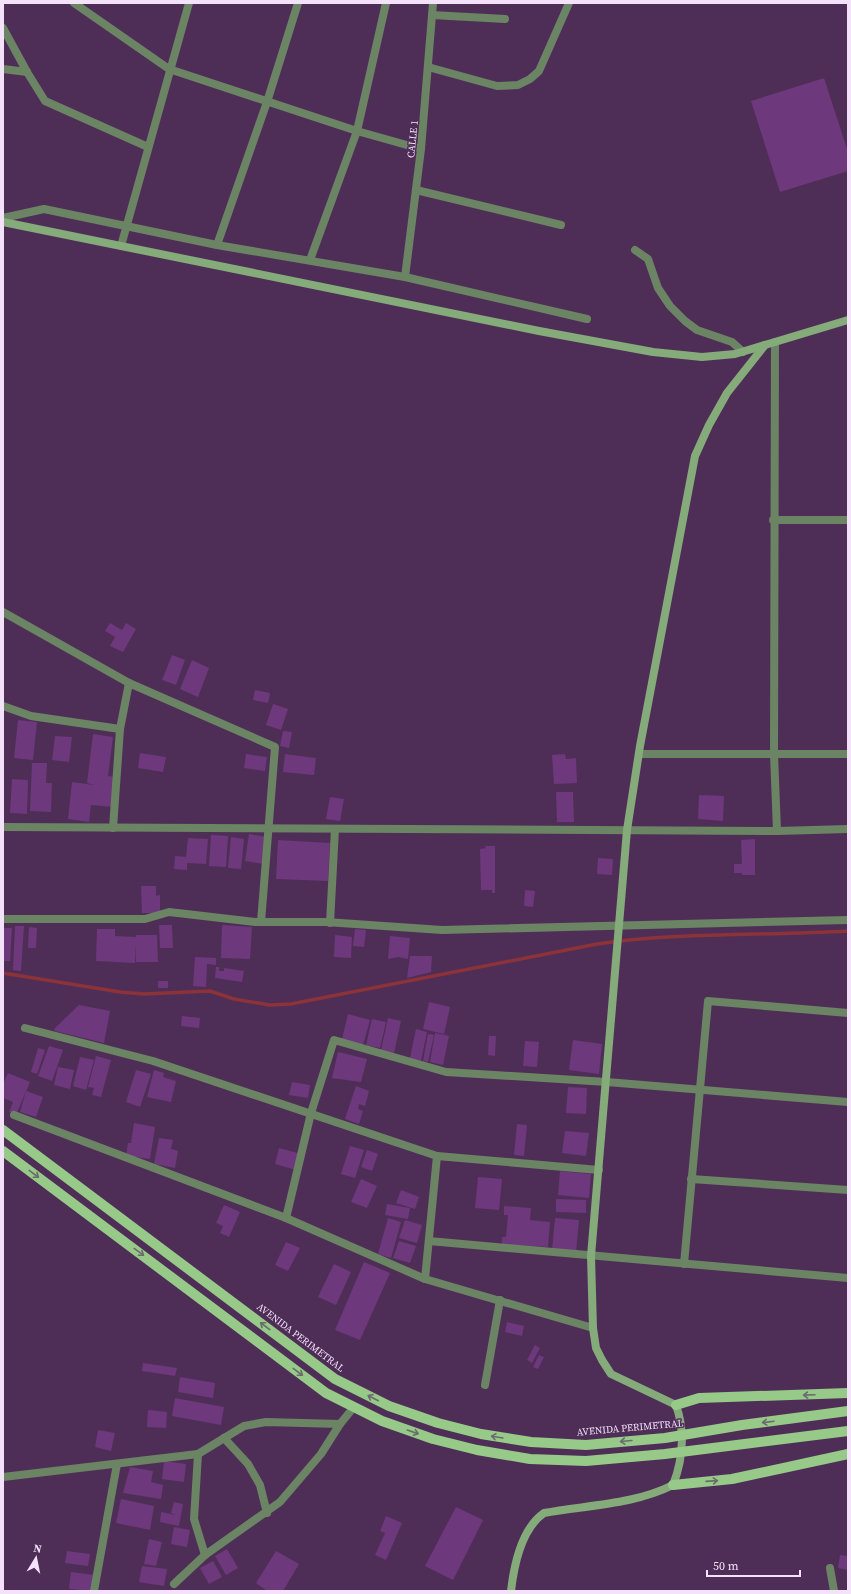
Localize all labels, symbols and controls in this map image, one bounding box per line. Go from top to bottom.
street label: CALLE 1 [404,120,421,159]
one-way arrow [29,1170,40,1178]
one-way arrow [133,1247,144,1256]
street label: AVENIDA PERIMETRAL [254,1300,347,1375]
one-way arrow [260,1322,271,1330]
one-way arrow [293,1368,304,1376]
one-way arrow [803,1391,816,1398]
one-way arrow [367,1394,379,1401]
street label: AVENIDA PERIMETRAL [576,1416,684,1439]
one-way arrow [762,1418,775,1426]
one-way arrow [406,1428,418,1436]
one-way arrow [491,1433,504,1441]
one-way arrow [620,1438,633,1445]
one-way arrow [705,1477,718,1484]
north arrow [16,1538,56,1578]
text: N [32,1541,43,1557]
scale bar [707,1552,800,1578]
text: 50 m [713,1558,739,1574]

